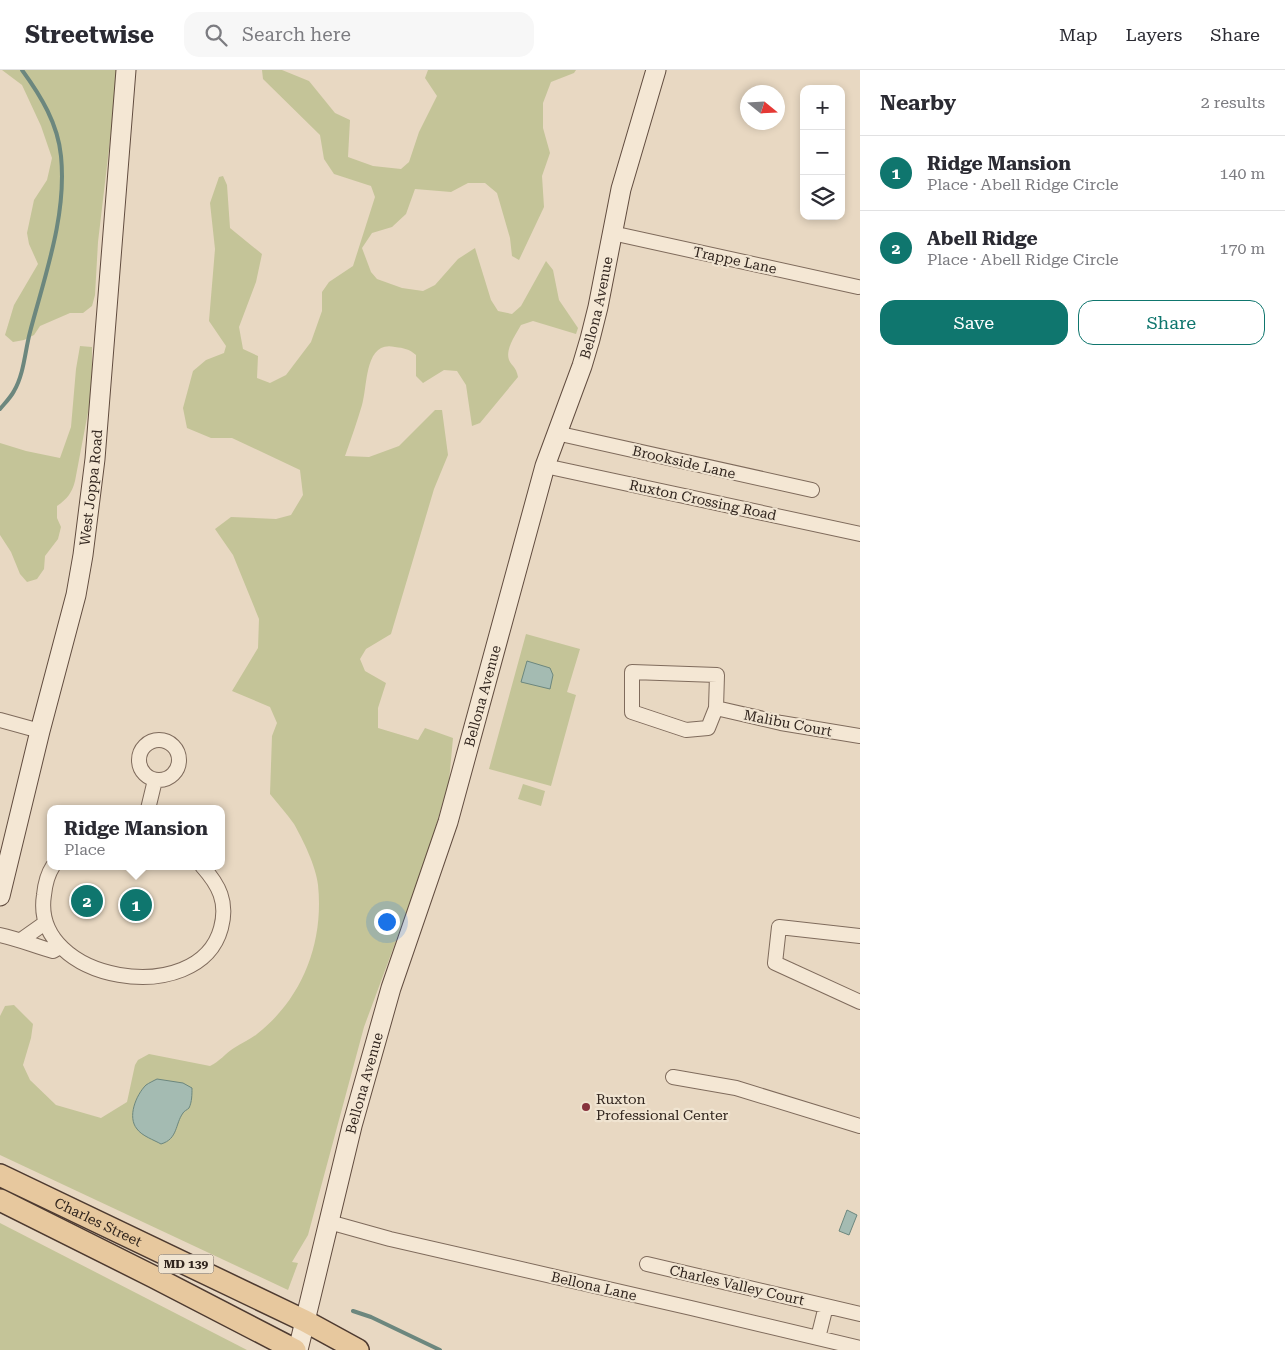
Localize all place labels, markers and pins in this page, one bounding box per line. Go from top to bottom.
pin: 2 [71,882,103,920]
pin: 1 [120,886,152,924]
place label: Ruxton Professional Center [596,1091,729,1123]
marker: Ruxton Professional Center [580,1101,592,1113]

